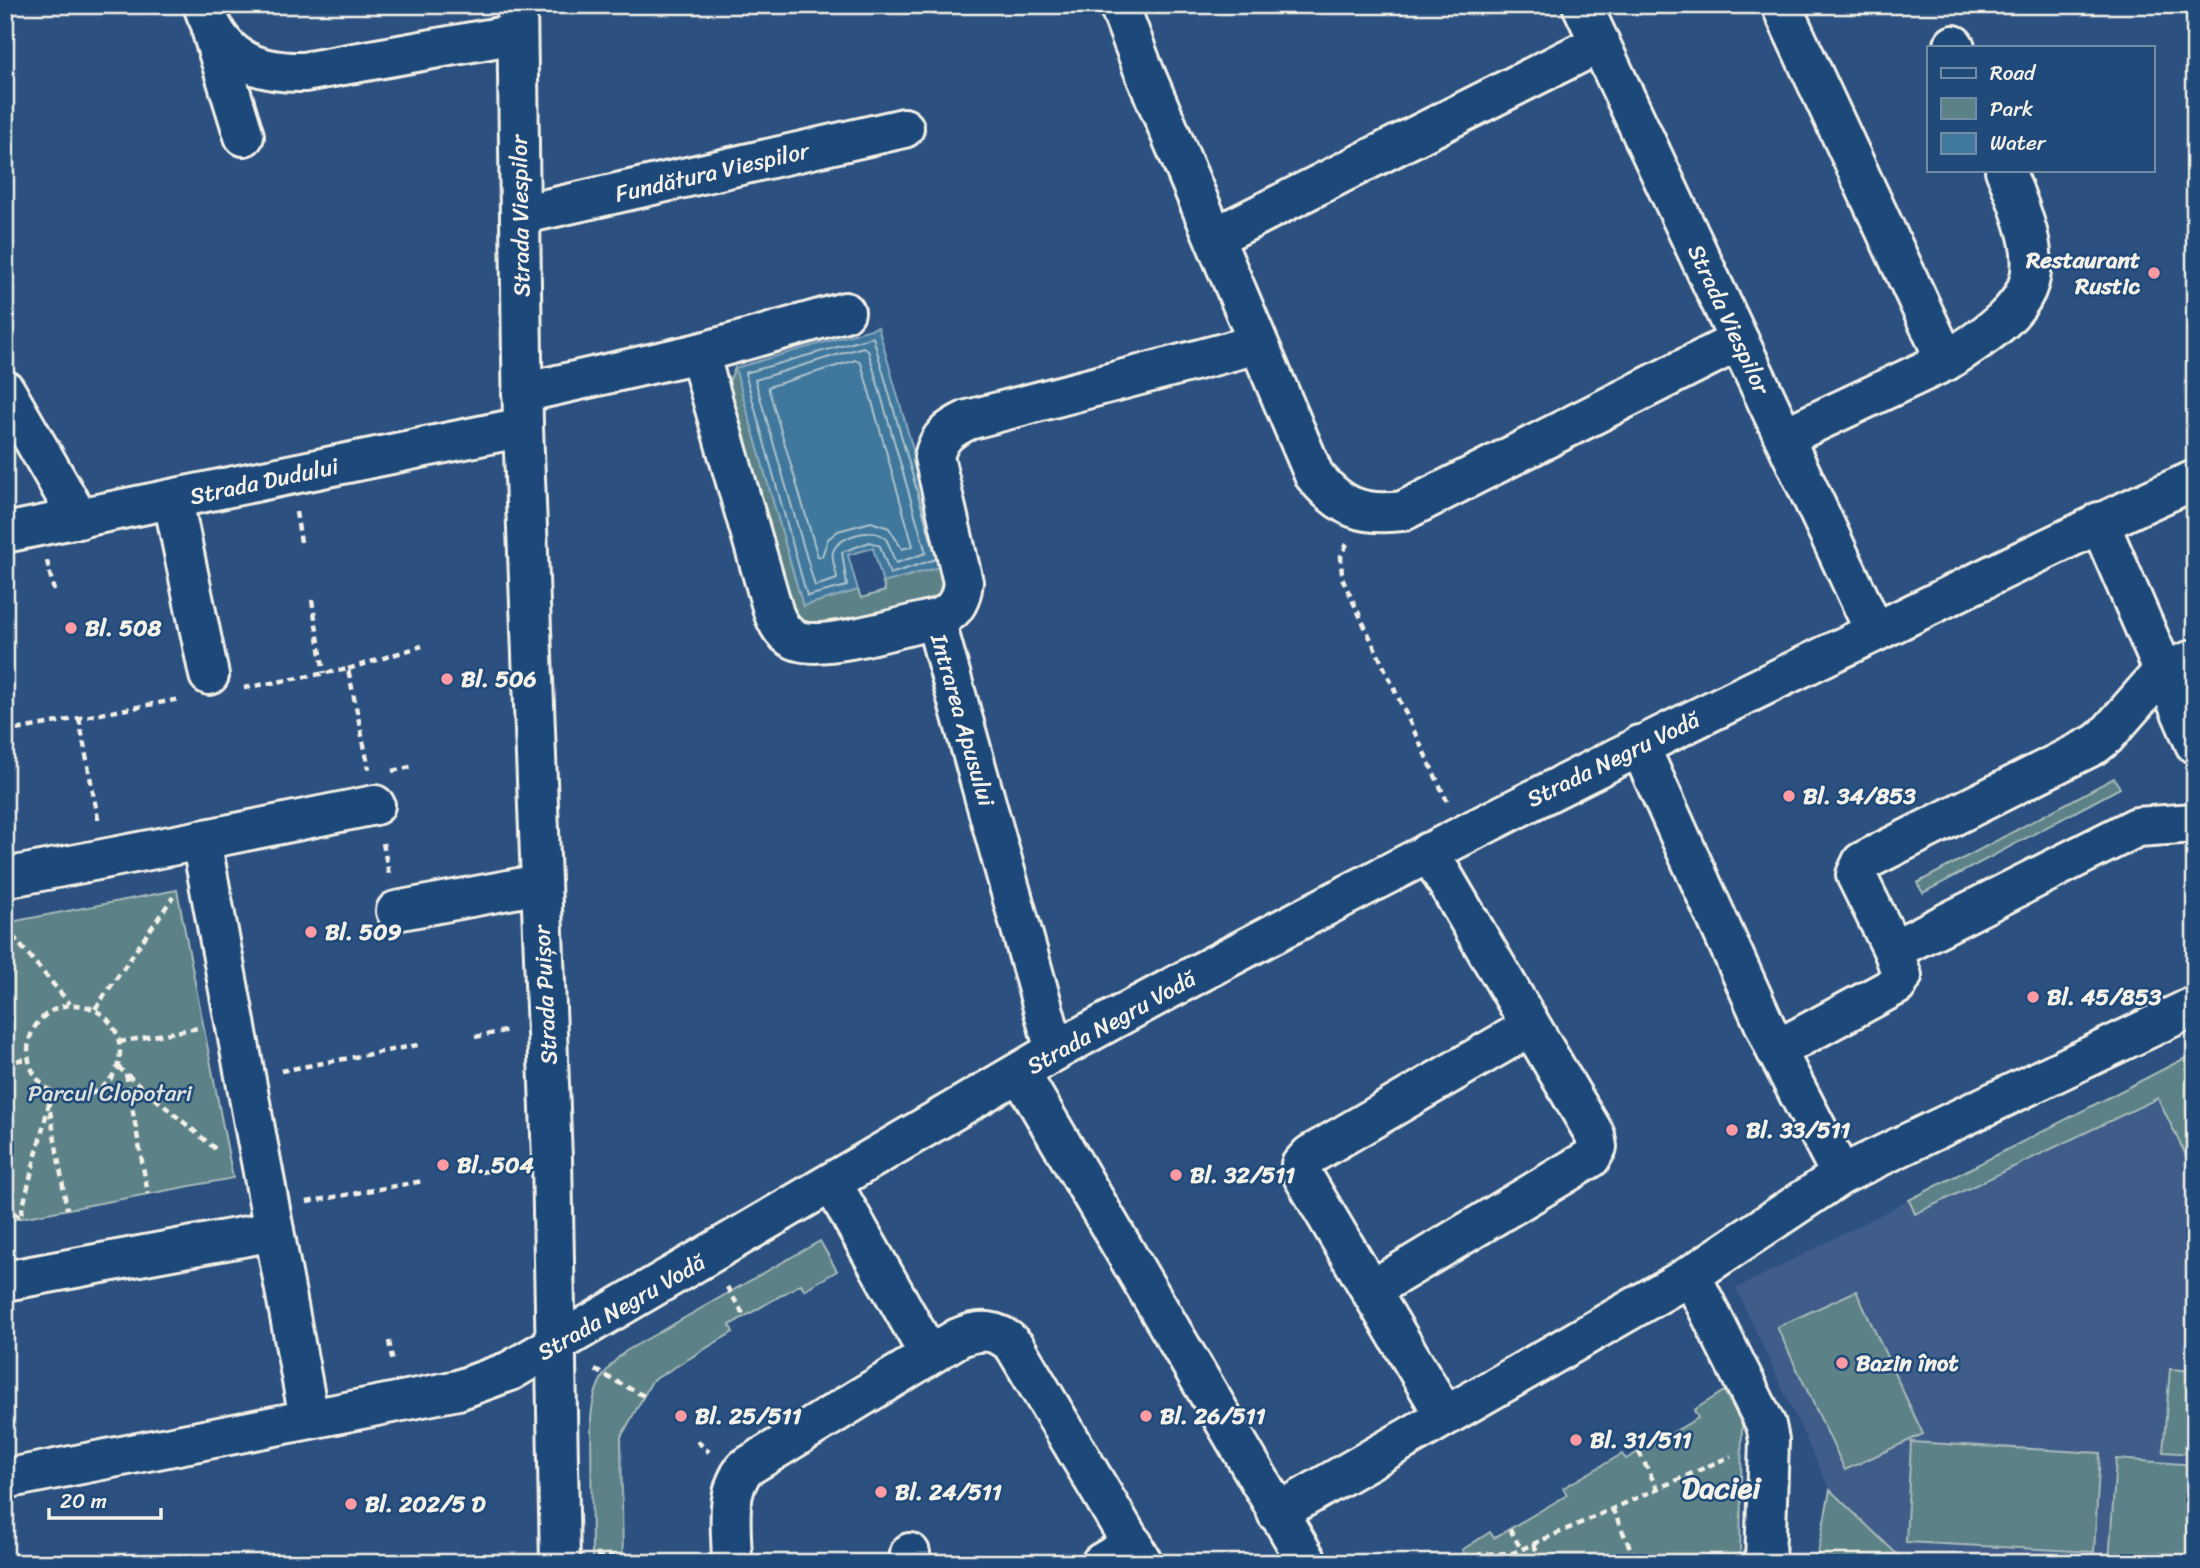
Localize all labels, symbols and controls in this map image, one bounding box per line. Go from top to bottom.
legend [1927,46,2154,172]
text: Road [1990,54,2037,92]
text: Park [1990,90,2033,128]
text: Water [1990,124,2047,162]
street label: Fundătura Viespilor [611,130,815,215]
street label: Strada Viespilor [499,133,542,297]
street label: Strada Viespilor [1676,237,1782,403]
place label: Restaurant Rustic [2025,240,2141,307]
marker: Restaurant Rustic [2146,265,2162,281]
street label: Strada Dudului [186,446,343,517]
place label: Bl. 508 [85,608,162,649]
marker: Bl. 508 [63,620,79,636]
street label: Intrarea Apusului [918,628,1007,812]
place label: Bl. 506 [461,659,537,700]
marker: Bl. 506 [439,671,455,687]
street label: Strada Negru Vodă [1519,699,1708,819]
place label: Bl. 34/853 [1803,776,1916,817]
marker: Bl. 34/853 [1781,788,1797,804]
place label: Bl. 509 [325,912,402,953]
street label: Strada Puișor [521,923,570,1066]
marker: Bl. 509 [303,924,319,940]
street label: Strada Negru Vodă [1019,958,1205,1086]
place label: Bl. 45/853 [2047,977,2162,1018]
marker: Bl. 45/853 [2025,989,2041,1005]
park label: Parcul Clopotari [28,1073,193,1114]
place label: Bl. 33/511 [1746,1110,1851,1151]
marker: Bl. 33/511 [1724,1122,1740,1138]
place label: Bl. 504 [457,1145,535,1186]
place label: Bl. 32/511 [1190,1155,1295,1196]
marker: Bl. 504 [435,1157,451,1173]
marker: Bl. 32/511 [1168,1167,1184,1183]
street label: Strada Negru Vodă [529,1242,714,1372]
place label: Bazin înot [1856,1343,1958,1384]
marker: Bazin înot [1834,1355,1850,1371]
place label: Bl. 25/511 [695,1396,802,1437]
place label: Bl. 26/511 [1160,1396,1266,1437]
marker: Bl. 25/511 [673,1408,689,1424]
marker: Bl. 26/511 [1138,1408,1154,1424]
place label: Bl. 31/511 [1590,1420,1692,1461]
marker: Bl. 31/511 [1568,1432,1584,1448]
district label: Daciei [1682,1461,1762,1515]
place label: Bl. 24/511 [895,1472,1002,1513]
scale bar [49,1477,161,1521]
text: 20 m [60,1482,107,1520]
place label: Bl. 202/5 D [365,1484,487,1525]
marker: Bl. 24/511 [873,1484,889,1500]
marker: Bl. 202/5 D [343,1496,359,1512]

